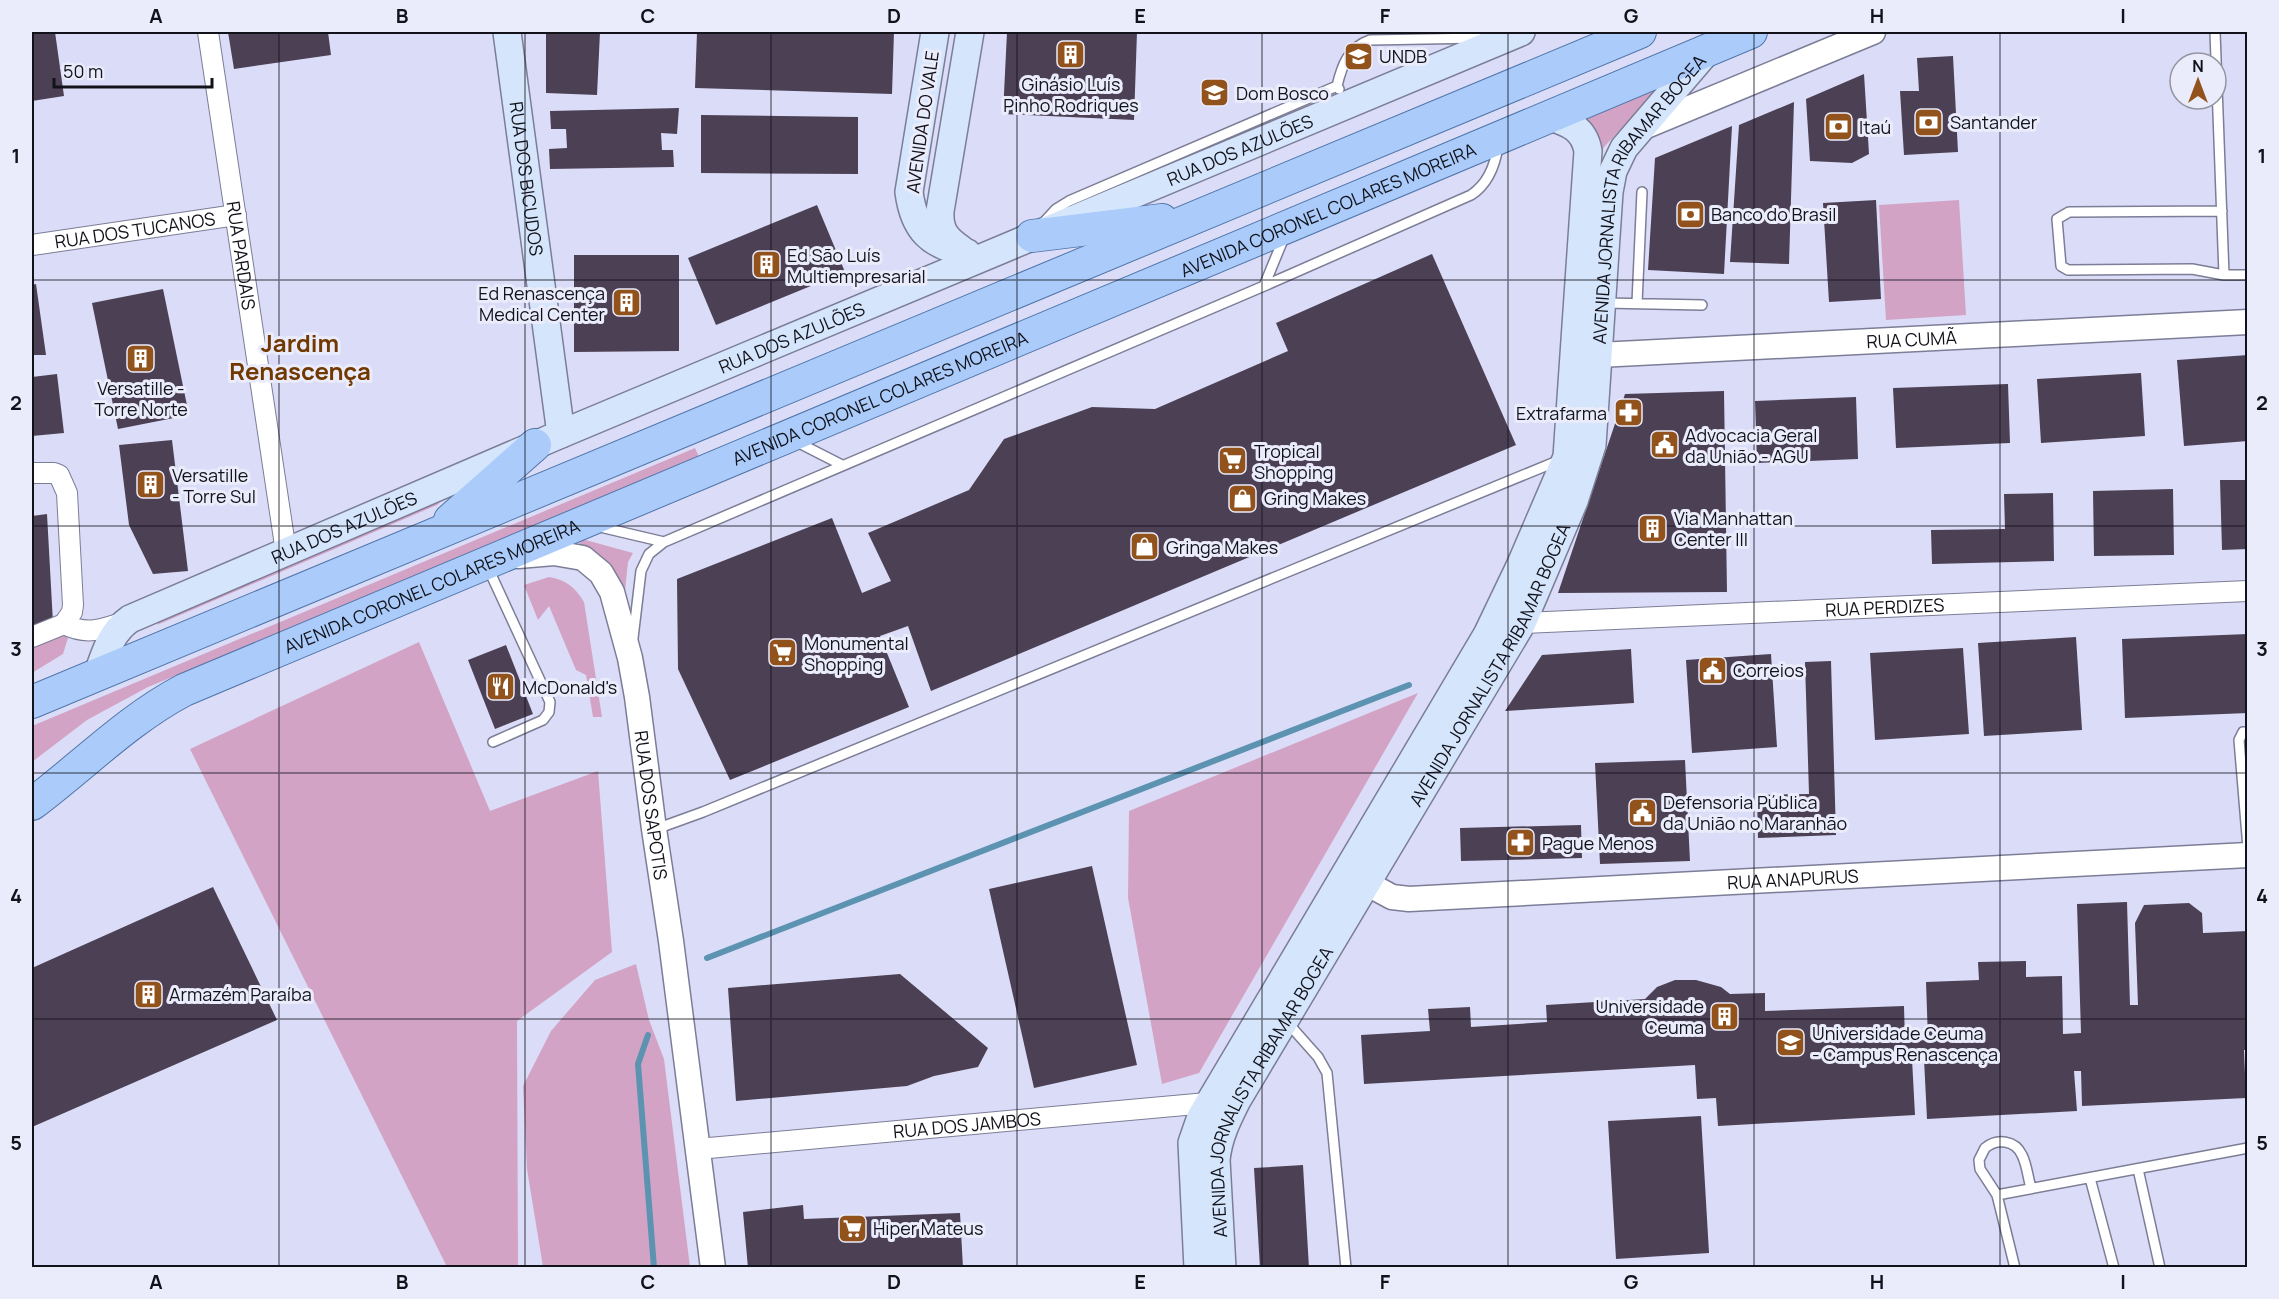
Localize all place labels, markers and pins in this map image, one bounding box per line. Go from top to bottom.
building icon: Ginásio Luís Pinho Rodriques [1055,39,1087,71]
school or university icon: UNDB [1342,40,1374,72]
place label: UNDB [1379,44,1427,68]
place label: Ginásio Luís Pinho Rodriques [1003,72,1139,117]
school or university icon: Dom Bosco [1199,77,1231,109]
place label: Dom Bosco [1236,81,1329,105]
bank icon: Santander [1913,106,1945,138]
place label: Santander [1950,110,2038,134]
bank icon: Itaú [1822,111,1854,143]
place label: Itaú [1859,115,1891,139]
bank icon: Banco do Brasil [1674,198,1706,230]
place label: Banco do Brasil [1711,202,1837,226]
place label: Ed São Luís Multiempresarial [787,243,926,288]
building icon: Ed São Luís Multiempresarial [750,249,782,281]
place label: Ed Renascença Medical Center [478,281,606,326]
building icon: Ed Renascença Medical Center [610,287,642,319]
building icon: Versatille - Torre Norte [125,343,157,375]
place label: Versatille - Torre Norte [94,376,188,421]
pharmacy icon: Extrafarma [1612,397,1644,429]
place label: Extrafarma [1516,401,1607,425]
place label: Advocacia Geral da União - AGU [1685,423,1817,468]
public building icon: Advocacia Geral da União - AGU [1648,429,1680,461]
place label: Tropical Shopping [1254,439,1333,484]
supermarket icon: Tropical Shopping [1217,445,1249,477]
place label: Versatille - Torre Sul [172,463,256,508]
building icon: Versatille - Torre Sul [135,469,167,501]
shop icon: Gring Makes [1227,482,1259,514]
place label: Gring Makes [1264,486,1366,510]
place label: Via Manhattan Center III [1674,506,1793,551]
building icon: Via Manhattan Center III [1637,512,1669,544]
shop icon: Gringa Makes [1129,531,1161,563]
place label: Gringa Makes [1166,535,1278,559]
place label: Monumental Shopping [804,631,909,676]
supermarket icon: Monumental Shopping [767,637,799,669]
public building icon: Correios [1696,654,1728,686]
place label: Correios [1733,658,1804,682]
restaurant icon: McDonald's [485,671,517,703]
place label: McDonald's [522,675,617,699]
place label: Defensoria Pública da União no Maranhão [1663,790,1847,835]
public building icon: Defensoria Pública da União no Maranhão [1626,796,1658,828]
pharmacy icon: Pague Menos [1505,827,1537,859]
place label: Pague Menos [1542,831,1654,855]
building icon: Armazém Paraíba [132,978,164,1010]
place label: Armazém Paraíba [169,982,312,1006]
place label: Universidade Ceuma [1596,994,1704,1039]
building icon: Universidade Ceuma [1709,1000,1741,1032]
place label: Universidade Ceuma - Campus Renascença [1812,1021,1998,1066]
school or university icon: Universidade Ceuma - Campus Renascença [1775,1027,1807,1059]
supermarket icon: Hiper Mateus [836,1212,868,1244]
place label: Hiper Mateus [873,1216,983,1240]

